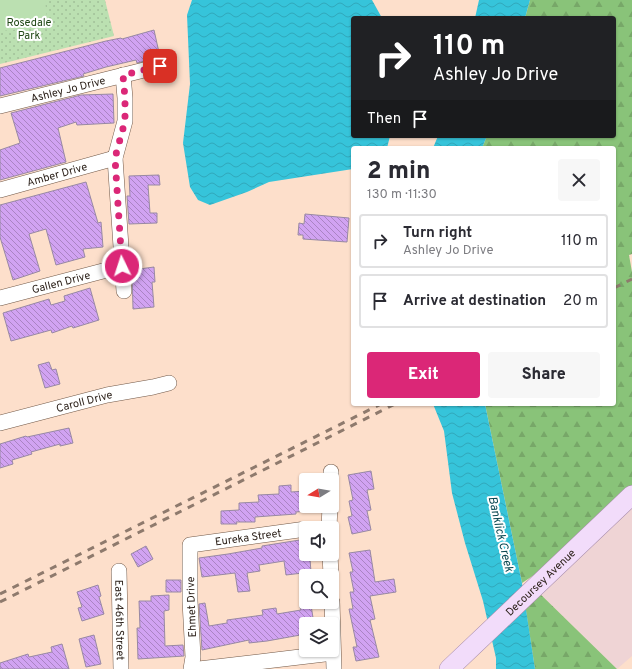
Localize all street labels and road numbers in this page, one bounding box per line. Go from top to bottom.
street label: Ashley Jo Drive [29,74,107,106]
street label: Amber Drive [25,160,89,190]
street label: Gallen Drive [30,269,92,297]
street label: Caroll Drive [55,388,114,416]
street label: Eureka Street [214,526,283,549]
street label: Decoursey Avenue [503,546,579,619]
street label: Ehmet Drive [184,576,200,638]
street label: East 46th Street [111,580,127,660]

